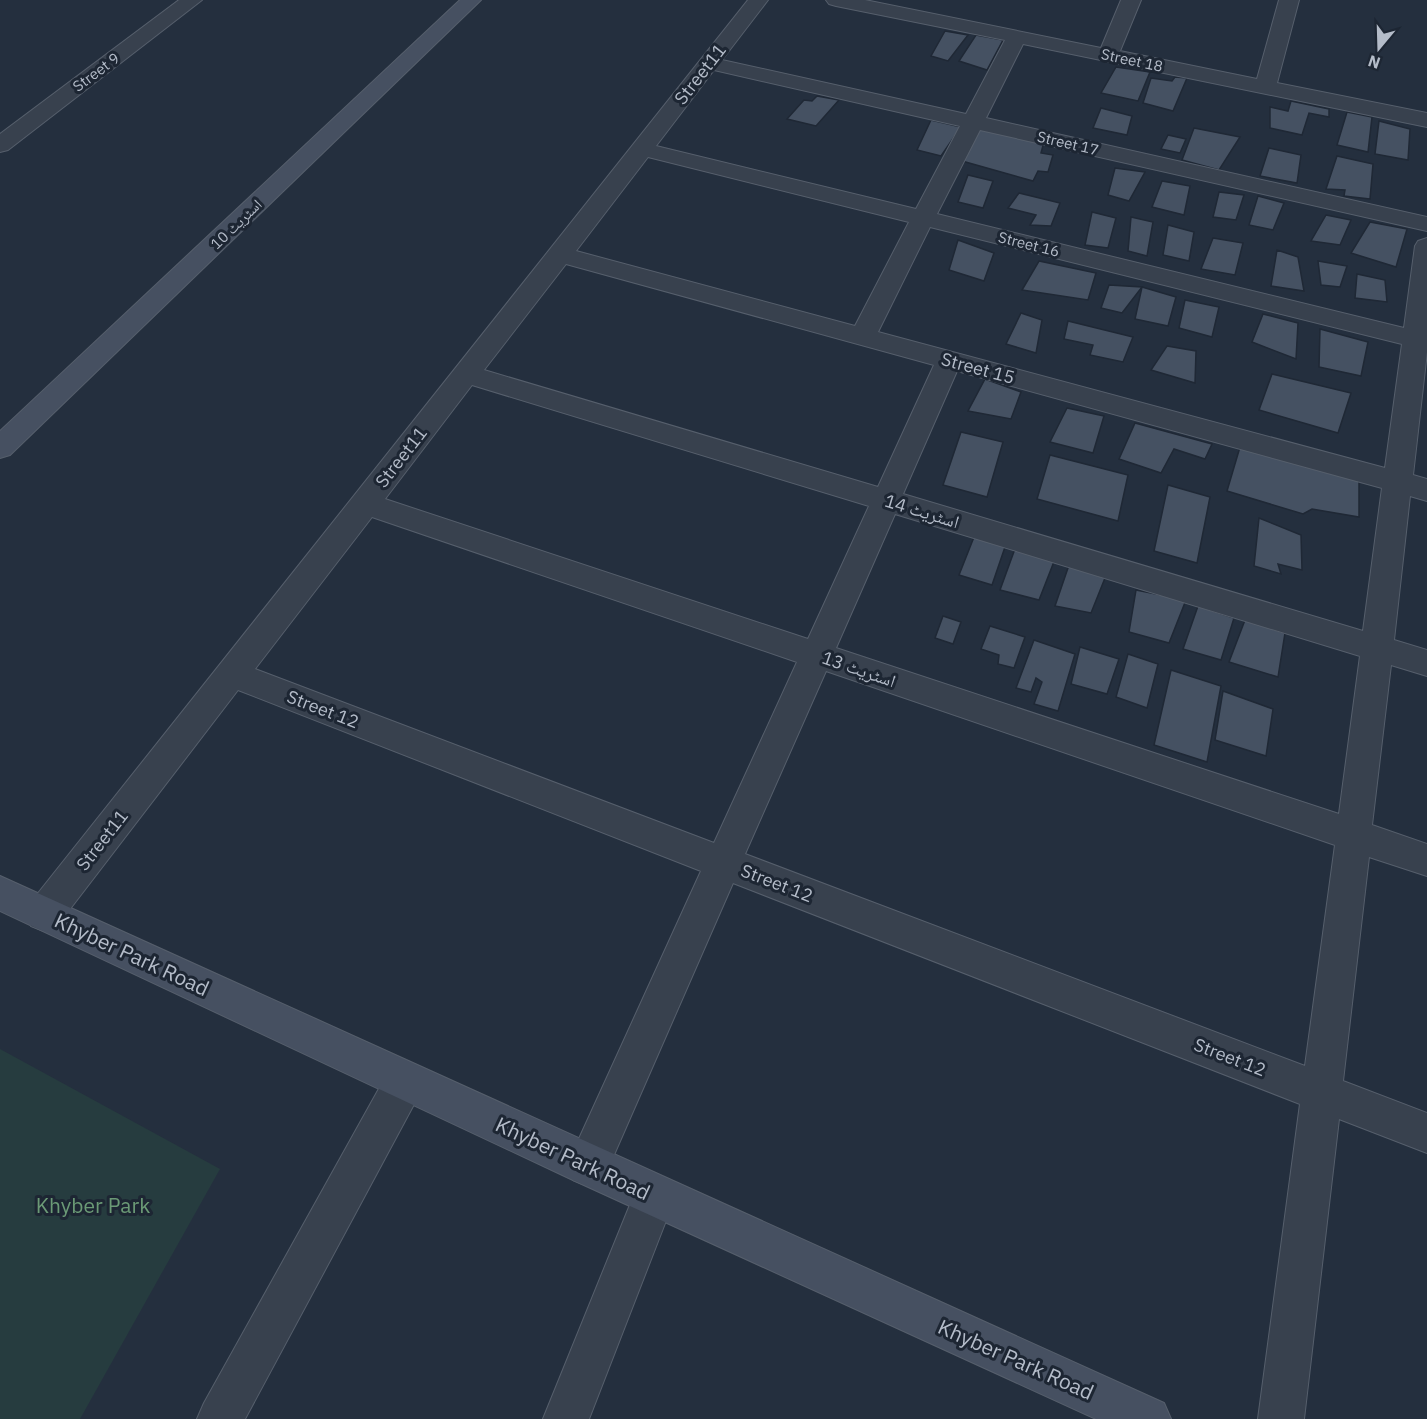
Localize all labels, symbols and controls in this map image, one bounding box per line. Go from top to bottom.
north arrow [1349,18,1409,78]
street label: Street11 [669,39,731,109]
street label: Street 18 [1099,44,1165,76]
street label: Street 9 [69,48,123,96]
text: N [1365,51,1383,74]
street label: Street 17 [1035,127,1101,159]
street label: اسٹریٹ 10 [206,195,266,253]
street label: Street 16 [996,227,1062,261]
street label: Street 15 [939,347,1017,389]
street label: Street11 [370,422,432,492]
street label: اسٹریٹ 14 [882,489,962,533]
street label: اسٹریٹ 13 [819,646,899,692]
street label: Street 12 [284,685,362,733]
street label: Street11 [71,805,133,875]
street label: Street 12 [738,859,816,907]
street label: Khyber Park Road [50,906,214,1002]
street label: Street 12 [1191,1033,1269,1081]
street label: Khyber Park Road [491,1110,655,1206]
park label: Khyber Park [36,1191,150,1219]
street label: Khyber Park Road [934,1312,1098,1406]

